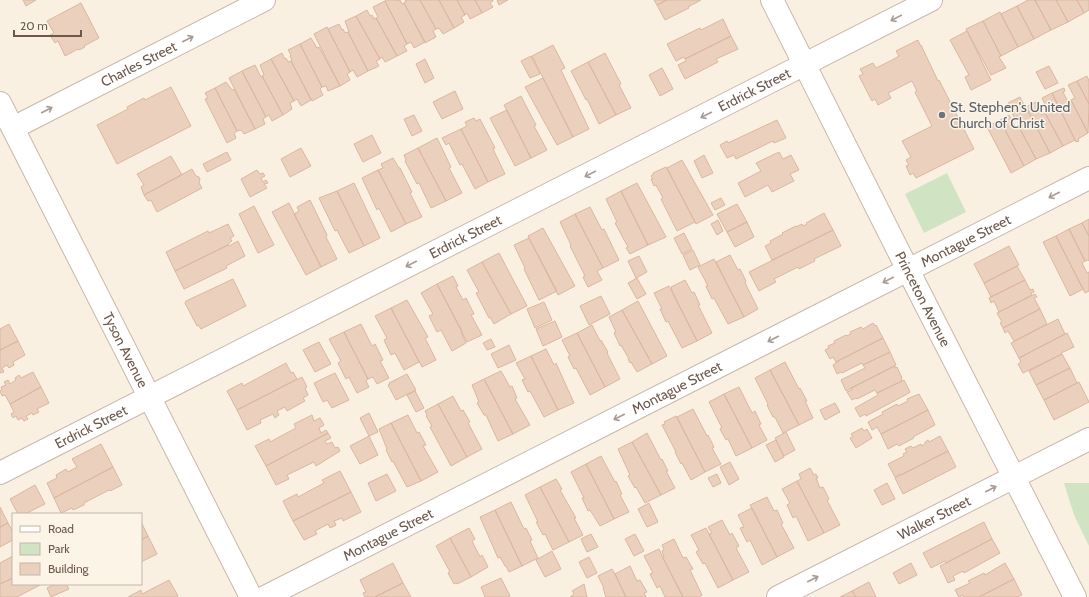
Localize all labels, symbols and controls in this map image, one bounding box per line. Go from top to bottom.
scale bar [14,12,81,38]
one-way arrow [891,15,903,22]
text: 20 m [20,18,48,33]
one-way arrow [182,34,194,42]
street label: Charles Street [98,37,180,91]
street label: Erdrick Street [715,64,794,116]
place label: St. Stephen's United Church of Christ [950,98,1070,132]
one-way arrow [41,106,53,113]
marker: St. Stephen's United Church of Christ [937,110,947,120]
one-way arrow [700,112,712,119]
one-way arrow [584,170,596,178]
one-way arrow [1048,192,1060,199]
street label: Montague Street [918,210,1014,271]
street label: Erdrick Street [426,211,505,262]
street label: Princeton Avenue [891,249,955,350]
one-way arrow [405,261,417,268]
one-way arrow [883,276,895,284]
street label: Tyson Avenue [99,309,152,391]
one-way arrow [767,335,779,343]
street label: Montague Street [629,357,725,418]
street label: Erdrick Street [52,401,130,453]
one-way arrow [614,414,626,421]
one-way arrow [985,484,997,492]
street label: Walker Street [895,492,974,544]
street label: Montague Street [340,504,436,565]
legend [12,513,142,585]
text: Road [48,521,74,536]
text: Park [48,541,70,556]
text: Building [48,561,90,576]
one-way arrow [807,575,819,582]

